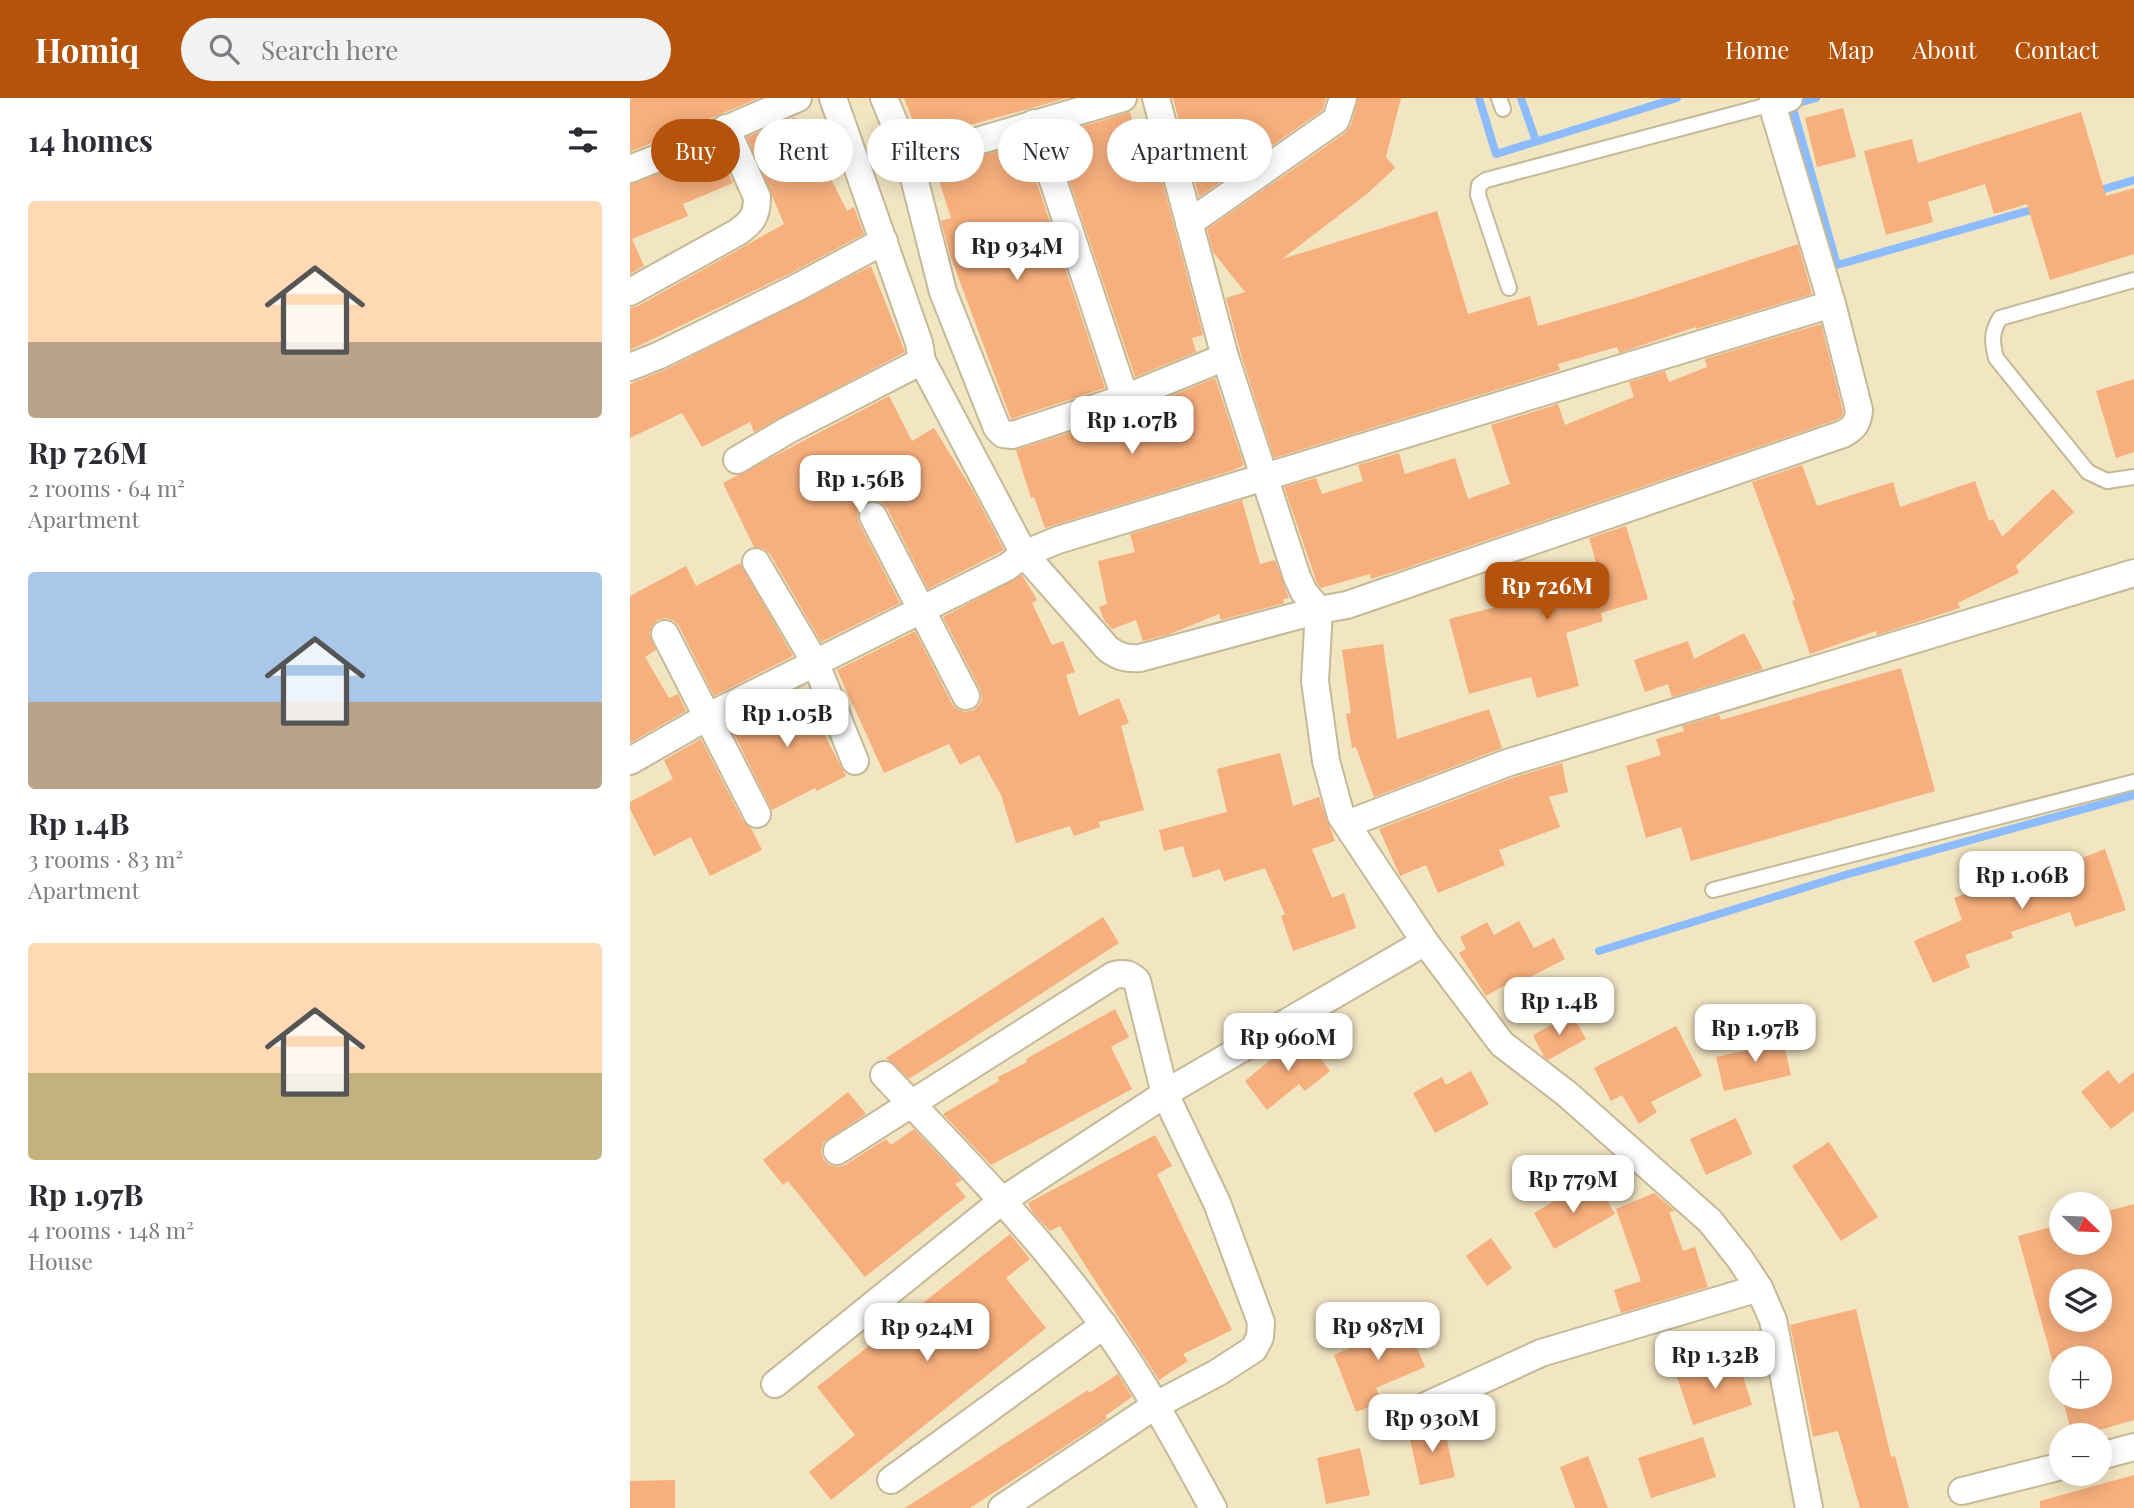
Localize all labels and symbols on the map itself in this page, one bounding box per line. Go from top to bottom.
pin: Rp 934M [952,222,1082,282]
pin: Rp 1.07B [1060,396,1204,456]
pin: Rp 1.56B [788,456,932,515]
pin: Rp 726M [1482,562,1612,622]
pin: Rp 1.05B [715,690,859,749]
pin: Rp 1.06B [1950,852,2094,911]
pin: Rp 1.4B [1494,978,1624,1037]
pin: Rp 1.97B [1683,1004,1827,1064]
pin: Rp 960M [1223,1014,1353,1073]
pin: Rp 779M [1508,1156,1638,1215]
north arrow [2049,1192,2112,1255]
pin: Rp 987M [1313,1302,1443,1362]
pin: Rp 924M [862,1304,992,1363]
pin: Rp 1.32B [1643,1332,1787,1391]
pin: Rp 930M [1367,1394,1497,1454]

